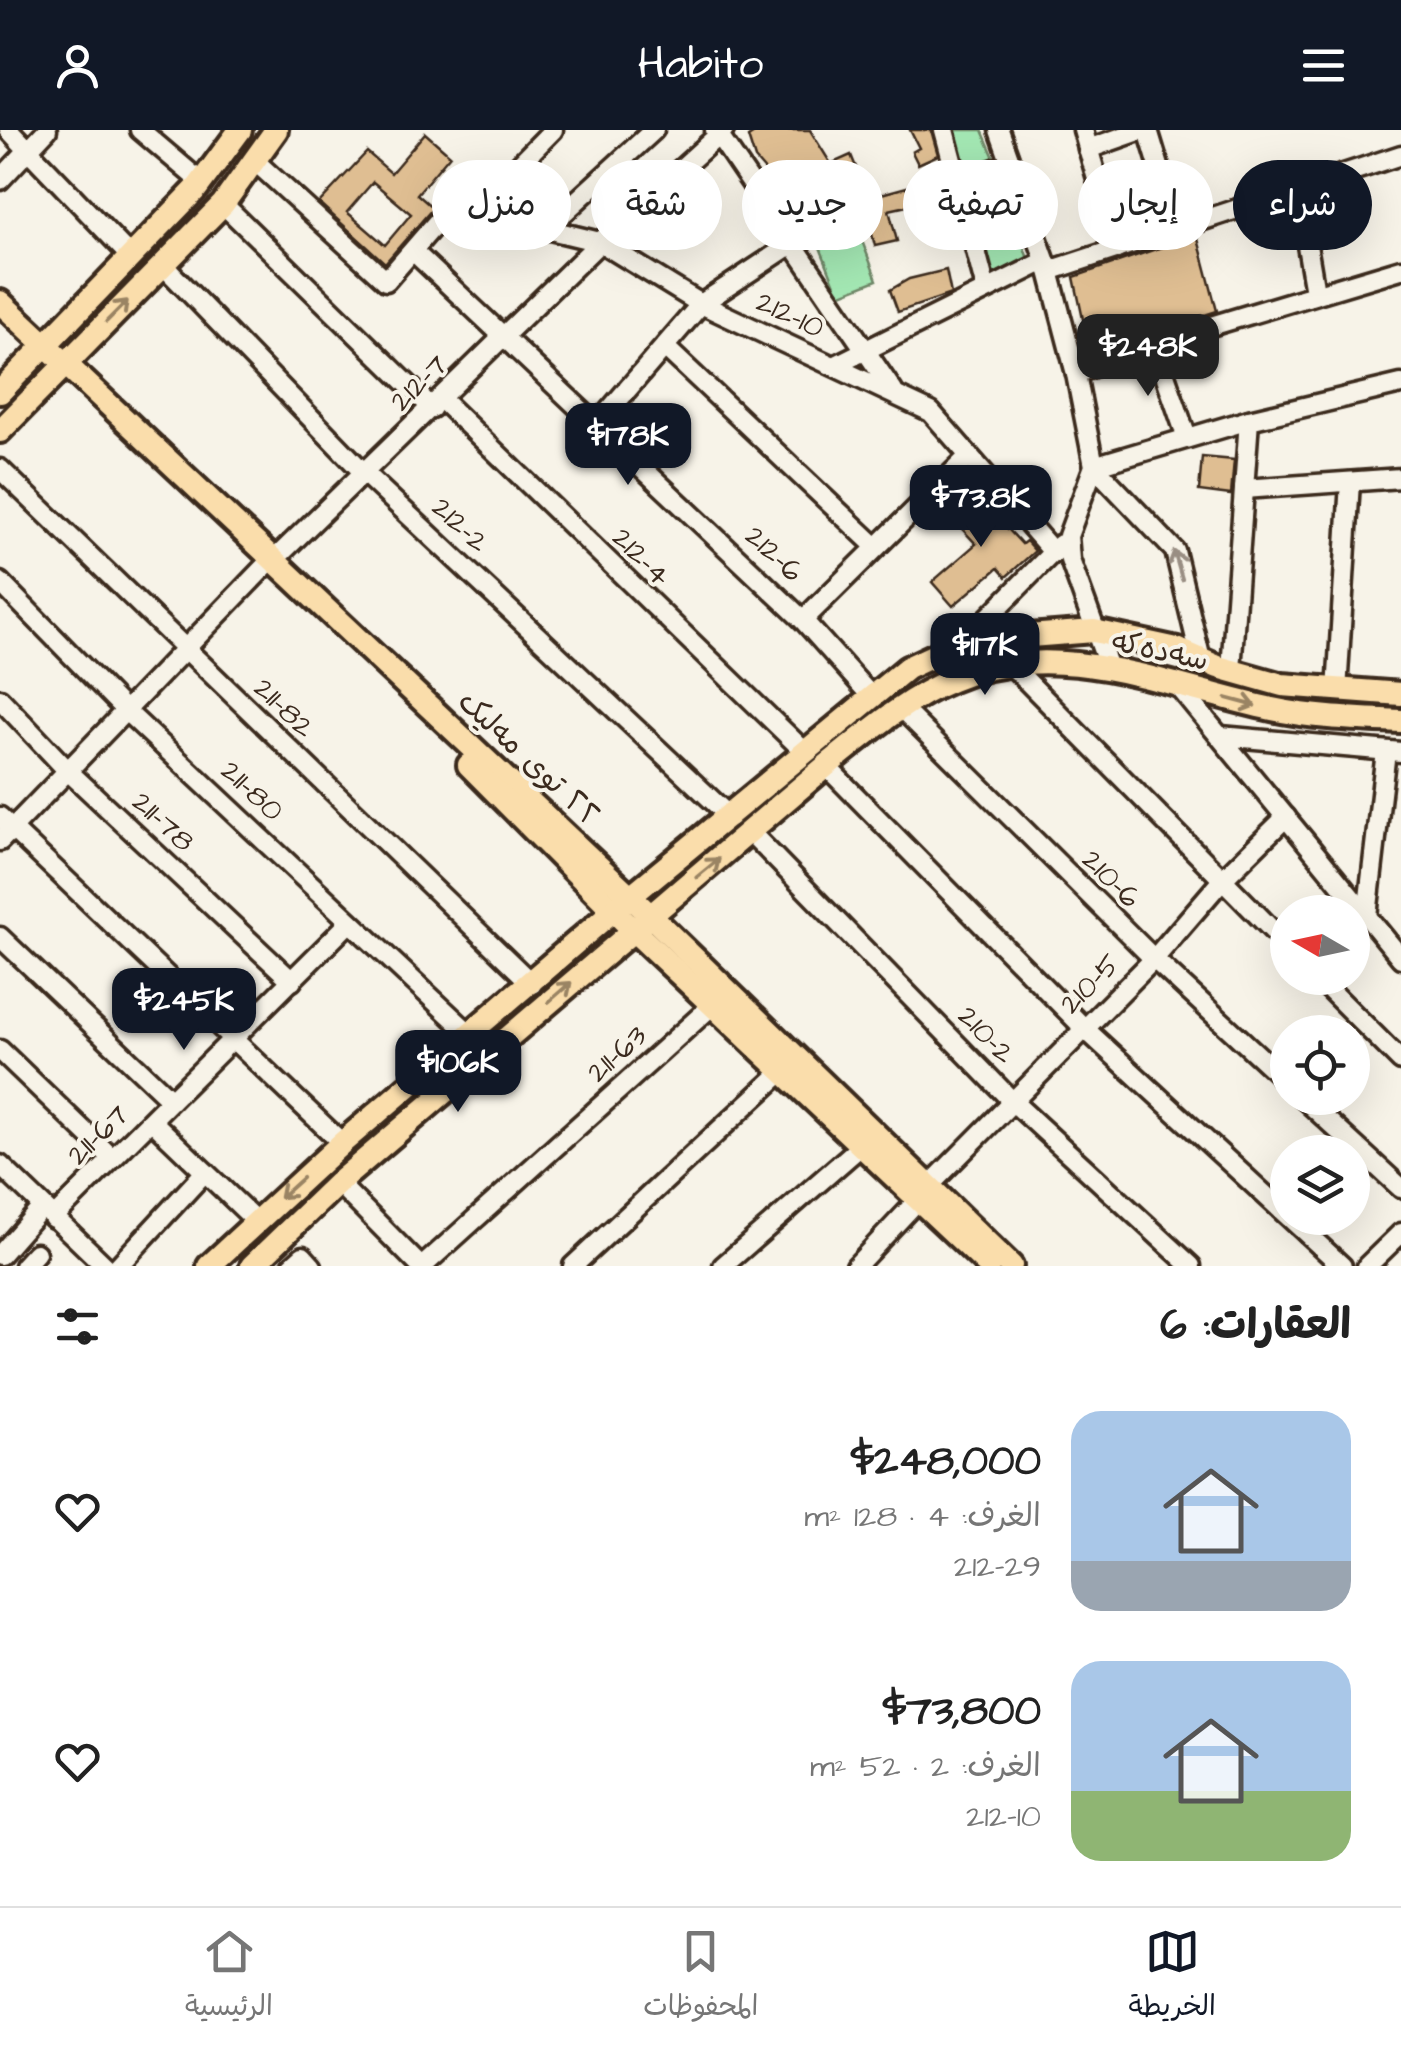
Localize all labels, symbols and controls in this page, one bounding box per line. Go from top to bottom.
text: Habito [638,34,763,96]
icon: person [50,38,105,93]
icon: menu [1296,38,1351,93]
chip: منزل [432,160,571,250]
chip: شقة [591,160,722,250]
chip: جديد [742,160,883,250]
chip: تصفية [903,160,1058,250]
chip: إيجار [1078,160,1213,250]
chip: شراء [1233,160,1372,250]
street label: 212-10 [749,281,831,349]
one-way arrow [105,300,129,324]
pin: $248K [1078,314,1218,399]
text: $248K [1099,324,1197,369]
street label: 212-7 [381,345,457,421]
pin: $178K [558,403,698,488]
text: $178K [587,413,669,458]
pin: $73.8K [900,465,1062,550]
text: $73.8K [932,475,1030,520]
street label: 212-2 [422,488,498,562]
street label: 212-6 [735,516,813,592]
street label: 212-4 [602,518,680,596]
one-way arrow [1167,550,1186,582]
pin: $117K [915,613,1055,698]
street label: سەدەکە [1108,620,1212,682]
text: $117K [952,623,1018,668]
street label: 211-82 [244,668,324,748]
street label: ٢٢ توی مەلیک [448,682,610,836]
one-way arrow [1225,693,1257,712]
street label: 211-80 [211,751,293,831]
street label: 211-78 [122,782,204,862]
street label: 210-6 [1072,840,1150,918]
one-way arrow [695,857,721,879]
north arrow [1270,895,1370,995]
map controls [1270,895,1370,1235]
street label: 210-5 [1050,944,1130,1024]
pin: $245K [114,968,254,1053]
text: $245K [134,978,234,1023]
one-way arrow [547,981,572,1004]
street label: 210-2 [948,997,1024,1073]
button: locate [1270,1015,1370,1115]
street label: 211-63 [578,1016,656,1092]
pin: $106K [388,1030,528,1115]
text: $106K [417,1040,499,1085]
street label: 211-67 [58,1095,138,1175]
button: layers [1270,1135,1370,1235]
one-way arrow [279,1177,304,1200]
text: العقارات: 6 [1160,1297,1351,1355]
icon: filters [50,1299,105,1354]
text: $248,000 [851,1433,1041,1491]
icon: home [1151,1451,1271,1571]
icon: heart [50,1484,105,1539]
text: الغرف: 4 · 128 m² [804,1494,1041,1539]
text: 212-29 [954,1544,1041,1589]
text: $73,800 [883,1683,1041,1741]
icon: home [1151,1701,1271,1821]
icon: heart [50,1734,105,1789]
text: الغرف: 2 · 52 m² [810,1744,1041,1789]
text: 212-10 [966,1794,1041,1839]
tab: الرئيسية [185,1924,273,2030]
tab: المحفوظات [643,1924,758,2030]
tab: الخريطة [1129,1924,1216,2030]

